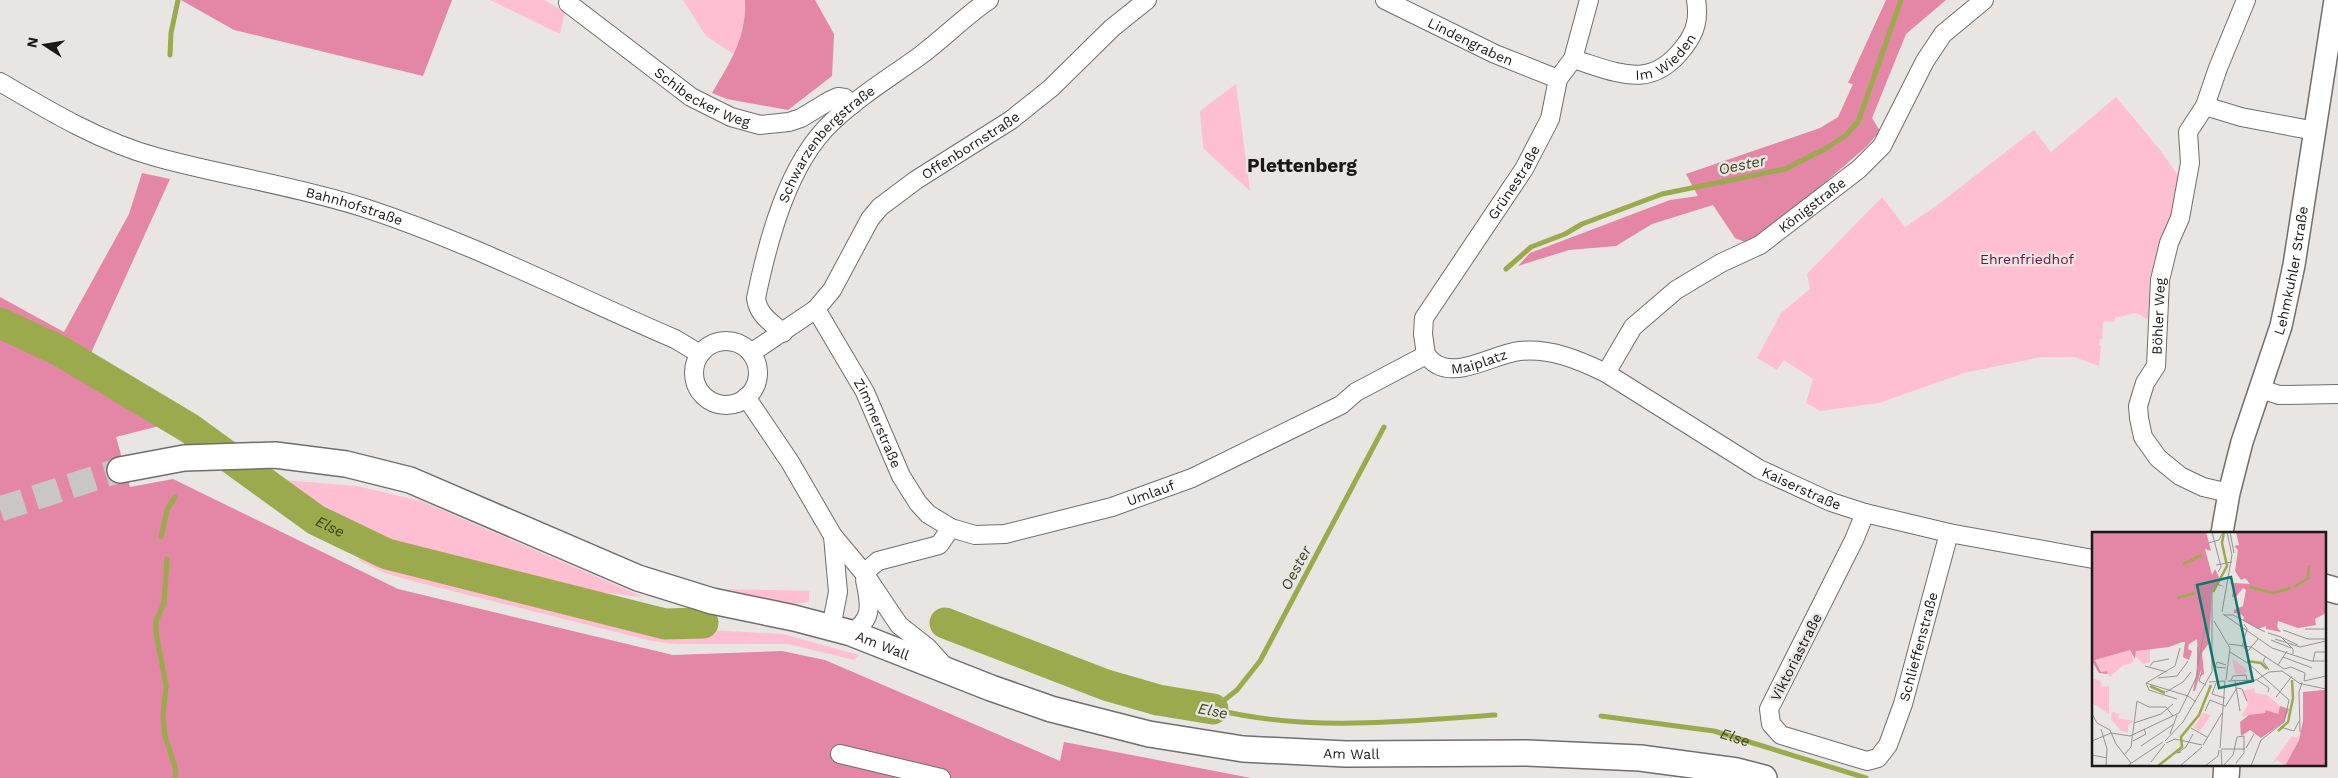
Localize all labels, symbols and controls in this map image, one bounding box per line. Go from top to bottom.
street label: Lindengraben [1425,14,1515,68]
north arrow [20,20,70,70]
street label: Im Wieden [1635,31,1699,83]
text: N [23,36,41,49]
street label: Schibecker Weg [651,64,752,130]
street label: Schwarzenbergstraße [775,82,878,205]
street label: Offenbornstraße [918,108,1023,183]
street label: Grünestraße [1484,143,1543,222]
water label: Oester [1717,151,1768,179]
district label: Plettenberg [1247,154,1357,177]
street label: Königstraße [1775,174,1849,236]
street label: Bahnhofstraße [304,184,405,228]
street label: Lehmkuhler Straße [2270,205,2311,337]
park label: Ehrenfriedhof [1980,251,2074,267]
street label: Böhler Weg [2149,277,2168,355]
street label: Maiplatz [1450,346,1509,377]
street label: Zimmerstraße [851,375,905,470]
street label: Kaiserstraße [1760,464,1843,513]
street label: Umlauf [1125,477,1177,509]
water label: Else [313,512,348,541]
inset map [2092,532,2326,766]
water label: Oester [1277,542,1316,593]
street label: Schlieffenstraße [1896,590,1941,703]
street label: Viktoriastraße [1767,611,1825,703]
street label: Am Wall [853,628,912,663]
water label: Else [1197,699,1229,723]
water label: Else [1718,724,1752,751]
street label: Am Wall [1323,745,1381,762]

